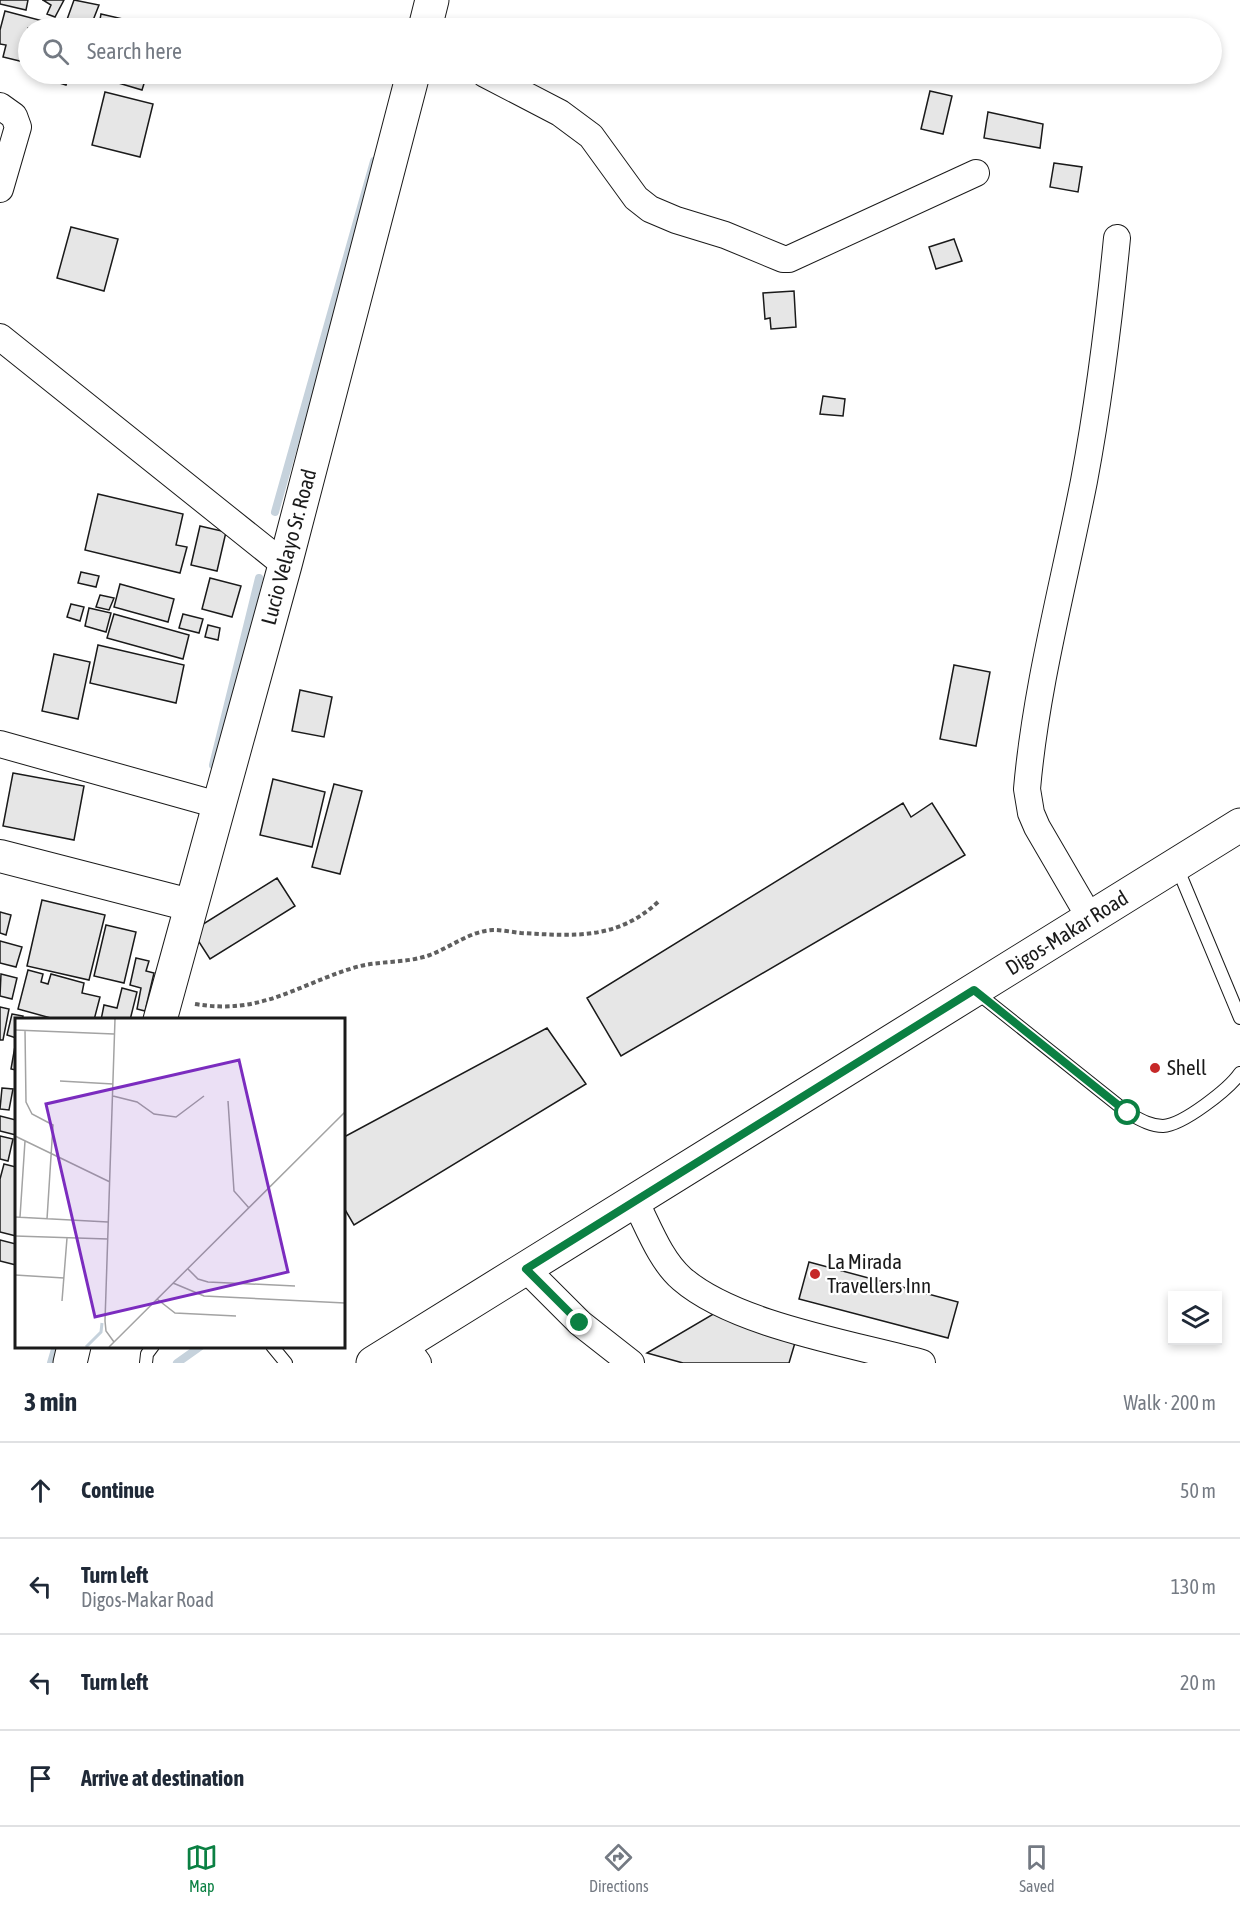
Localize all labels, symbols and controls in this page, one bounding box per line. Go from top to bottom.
search box [18,18,1222,84]
icon: search [39,35,72,68]
text: Search here [87,38,182,64]
street label: Lucio Velayo Sr. Road [256,466,320,627]
street label: Digos-Makar Road [1001,885,1132,979]
inset map [15,1018,345,1348]
place label: Shell [1167,1055,1207,1079]
marker: Shell [1148,1061,1162,1075]
route start [1114,1099,1140,1125]
place label: La Mirada Travellers Inn [827,1249,931,1297]
marker: La Mirada Travellers Inn [808,1267,822,1281]
map controls [1168,1291,1222,1345]
button: layers [1168,1291,1222,1345]
route end [566,1309,592,1335]
text: 3 min [24,1387,77,1417]
text: Walk · 200 m [1124,1391,1216,1414]
icon: ahead [24,1474,57,1507]
text: Continue [81,1477,155,1503]
text: 50 m [1180,1479,1216,1502]
text: Turn left [81,1562,148,1588]
icon: left [24,1570,57,1603]
text: 130 m [1171,1575,1216,1598]
text: Digos-Makar Road [81,1588,214,1611]
icon: left [24,1666,57,1699]
text: Turn left [81,1669,148,1695]
text: 20 m [1180,1671,1216,1694]
icon: arrive [24,1762,57,1795]
text: Arrive at destination [81,1765,244,1791]
tab: Map [185,1841,218,1895]
tab: Directions [589,1841,649,1895]
tab: Saved [1019,1841,1055,1895]

